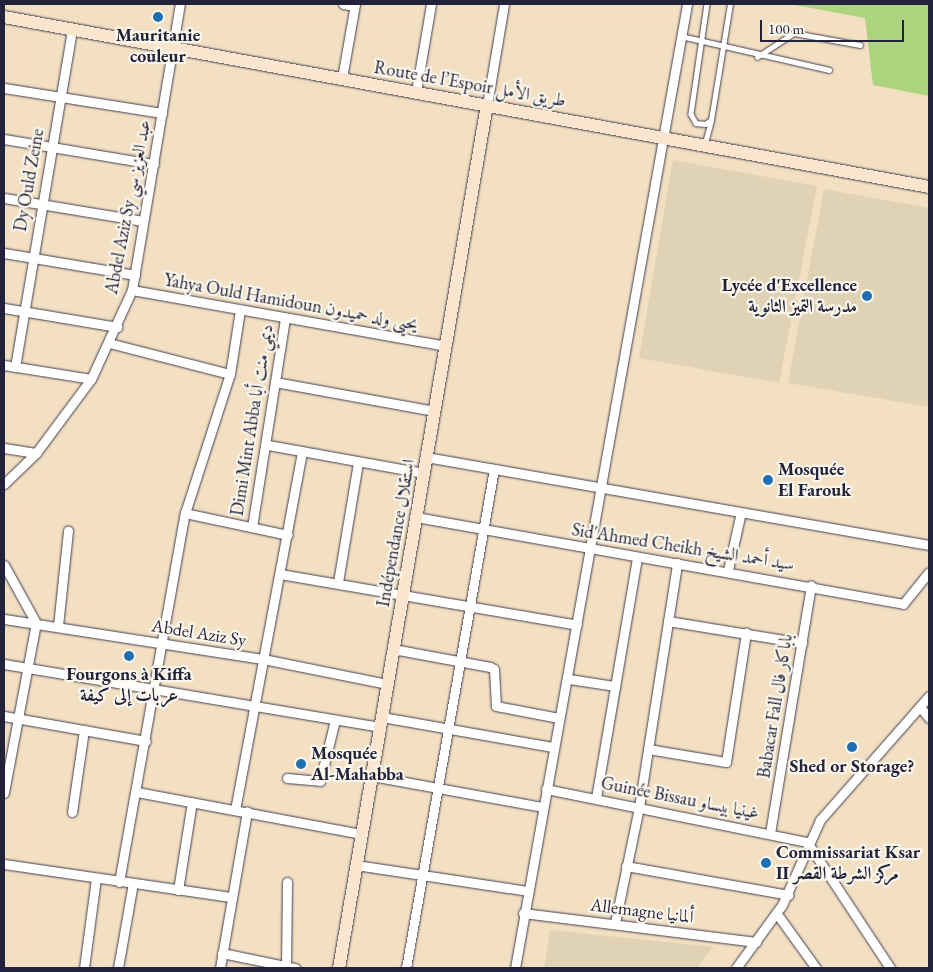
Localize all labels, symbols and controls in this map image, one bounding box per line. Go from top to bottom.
scale bar [763,10,907,42]
marker: Mauritanie couleur [152,11,164,23]
text: 100 m [768,19,804,38]
place label: Mauritanie couleur [116,25,200,68]
street label: Route de l’Espoir طريق الأمل [372,56,568,112]
street label: Abdel Aziz Sy عبد العزيز سي [100,118,156,296]
street label: Dy Ould Zeine [9,127,49,233]
street label: Yahya Ould Hamidoun يحيى ولد حميدون [162,269,420,335]
place label: Lycée d'Excellence مدرسة التميز الثانوية [722,275,857,318]
marker: Lycée d'Excellence مدرسة التميز الثانوية [861,290,873,302]
street label: Dimi Mint Abba ديمي منت أبا [226,323,278,517]
street label: Indépendance استقلال [372,457,420,609]
place label: Mosquée El Farouk [778,459,851,502]
marker: Mosquée El Farouk [762,474,774,486]
street label: Sid'Ahmed Cheikh سيد أحمد الشيخ [570,519,796,575]
street label: Abdel Aziz Sy [150,615,248,651]
street label: Babacar Fall باباكار فال [753,632,797,780]
marker: Fourgons à Kiffa عربات إلى كيفة [123,650,135,662]
place label: Fourgons à Kiffa عربات إلى كيفة [66,664,192,706]
marker: Shed or Storage? [846,741,858,753]
place label: Mosquée Al-Mahabba [311,743,404,786]
place label: Shed or Storage? [790,755,914,777]
marker: Mosquée Al-Mahabba [295,758,307,770]
street label: Guinée Bissau غينيا بيساو [599,772,761,824]
place label: Commissariat Ksar II مركز الشرطة القصر [776,842,920,884]
marker: Commissariat Ksar II مركز الشرطة القصر [760,857,772,869]
street label: Allemagne ألمانيا [589,894,695,928]

